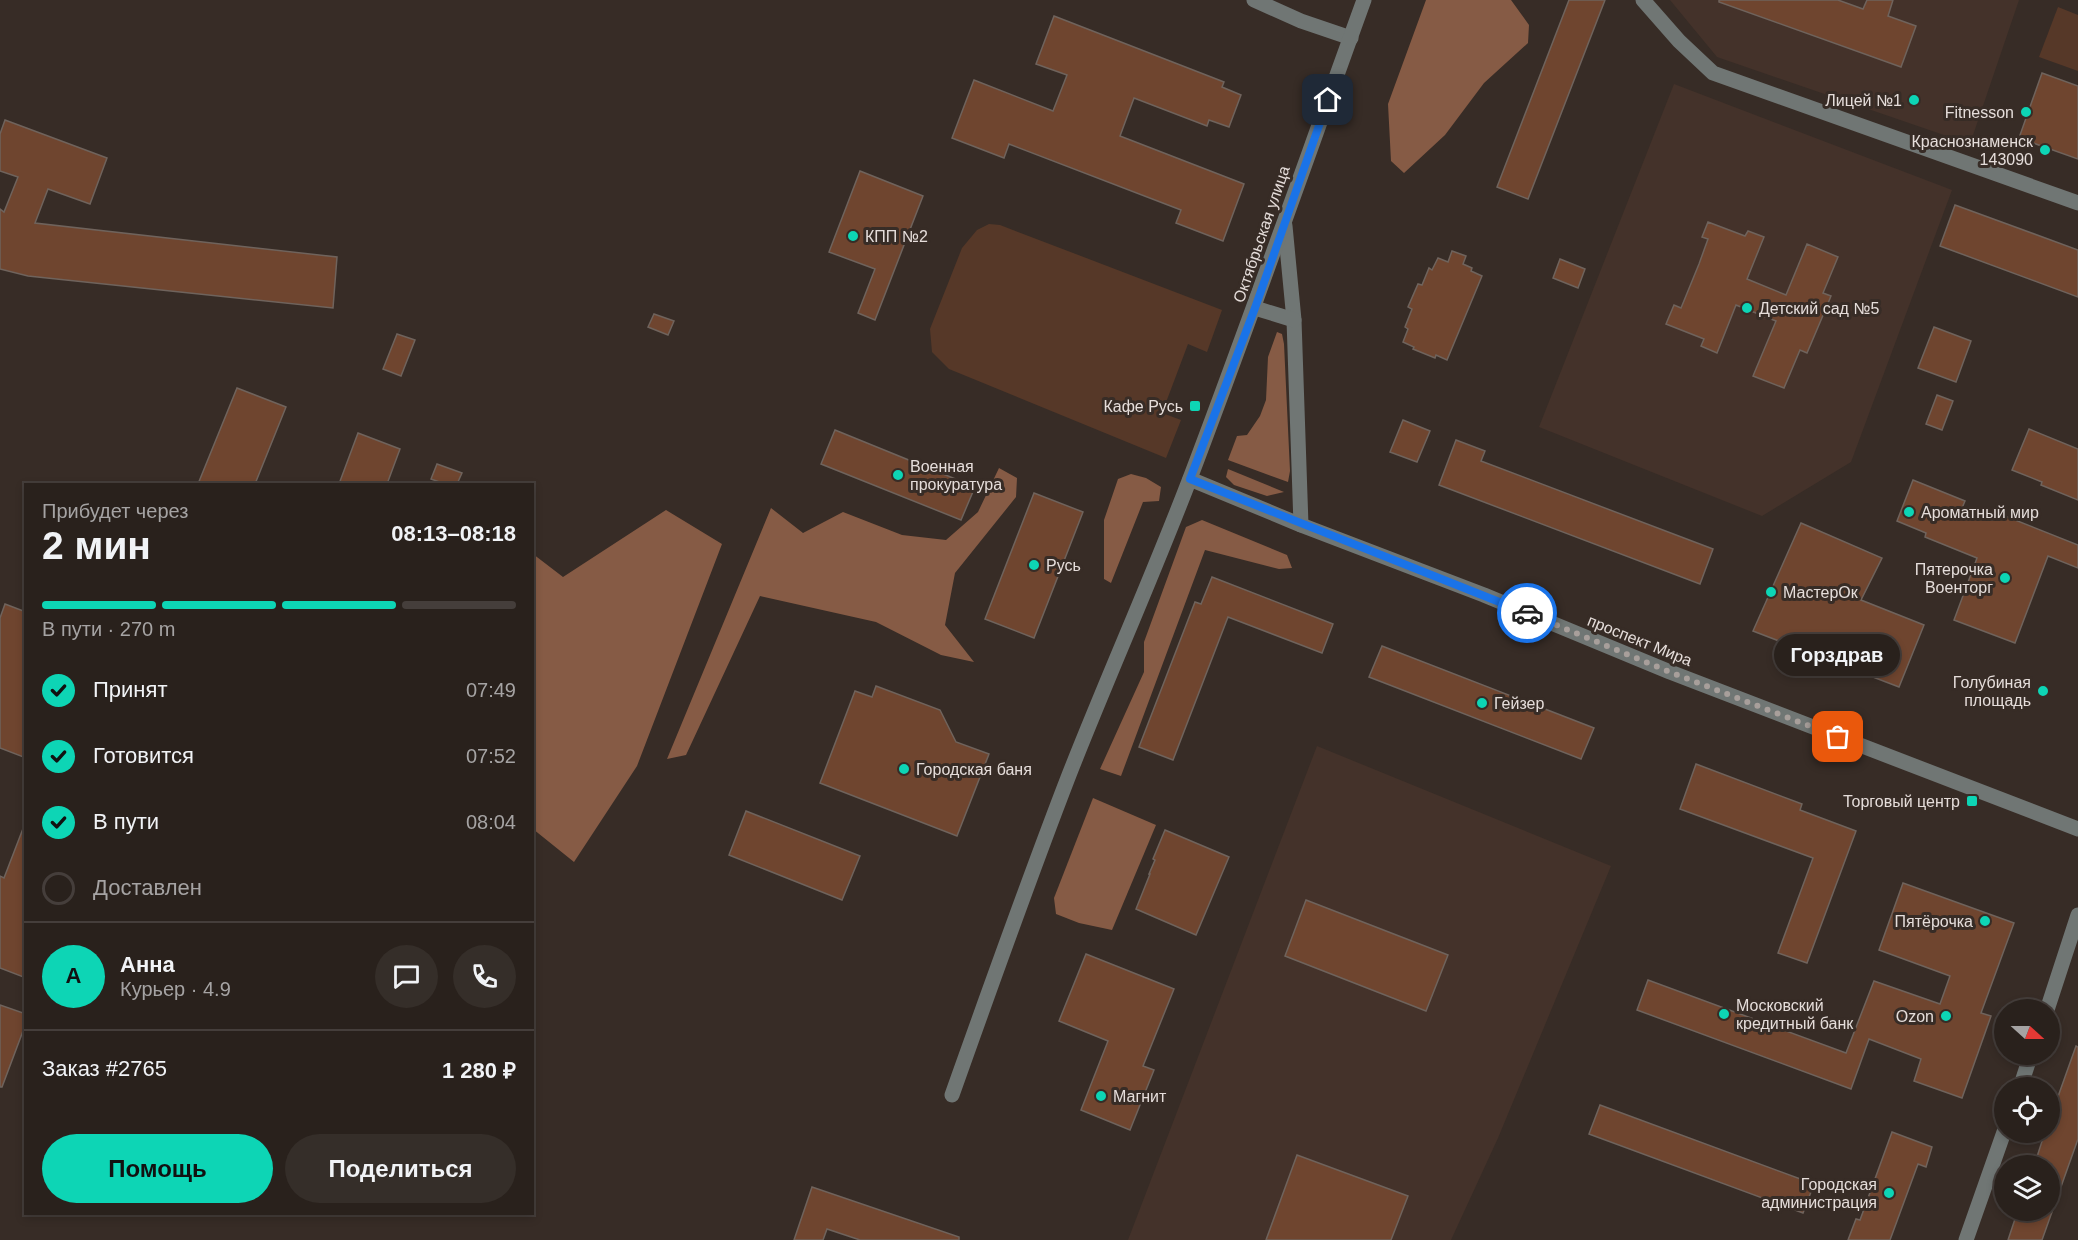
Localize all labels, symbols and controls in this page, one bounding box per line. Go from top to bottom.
pin [1302,74,1353,125]
icon: home [1311,83,1344,116]
place label: Лицей №1 [1825,92,1902,109]
marker: Лицей №1 [1907,93,1921,107]
place label: Fitnesson [1945,104,2014,121]
marker: Fitnesson [2019,105,2033,119]
place label: Краснознаменск 143090 [1912,133,2034,168]
marker: Краснознаменск 143090 [2038,143,2052,157]
street label: Октябрьская улица [1230,164,1293,305]
place label: КПП №2 [865,228,928,245]
marker: КПП №2 [846,229,860,243]
place label: Детский сад №5 [1759,300,1880,317]
marker: Детский сад №5 [1740,301,1754,315]
place label: Кафе Русь [1103,398,1183,415]
marker: Кафе Русь [1188,399,1202,413]
place label: Военная прокуратура [910,458,1002,493]
marker: Военная прокуратура [891,468,905,482]
text: Прибудет через [42,500,188,522]
place label: Ароматный мир [1921,504,2039,521]
marker: Ароматный мир [1902,505,1916,519]
text: 08:13–08:18 [391,521,516,546]
text: 2 мин [42,524,151,567]
place label: Русь [1046,557,1081,574]
marker: Русь [1027,558,1041,572]
place label: Пятерочка Военторг [1915,561,1993,596]
marker: Пятерочка Военторг [1998,571,2012,585]
courier [1497,583,1557,643]
place label: МастерОк [1783,584,1859,601]
marker: МастерОк [1764,585,1778,599]
icon: car [1511,597,1544,630]
street label: проспект Мира [1585,612,1695,669]
text: В пути · 270 m [42,618,175,640]
callout: Горздрав [1775,635,1901,677]
text: Горздрав [1791,644,1883,666]
icon: check [42,674,75,707]
place label: Голубиная площадь [1953,674,2031,709]
text: Принят [93,677,167,702]
text: 07:49 [466,679,516,701]
marker: Голубиная площадь [2036,684,2050,698]
place label: Гейзер [1494,695,1544,712]
marker: Гейзер [1475,696,1489,710]
pin [1812,711,1863,762]
icon: bag [1821,720,1854,753]
icon: check [42,740,75,773]
text: Готовится [93,743,194,768]
text: 07:52 [466,745,516,767]
place label: Городская баня [916,761,1032,778]
marker: Городская баня [897,762,911,776]
place label: Торговый центр [1843,793,1960,810]
marker: Торговый центр [1965,794,1979,808]
icon: check [42,806,75,839]
text: В пути [93,809,159,834]
text: 08:04 [466,811,516,833]
text: Доставлен [93,875,202,900]
place label: Пятёрочка [1895,913,1973,930]
marker: Пятёрочка [1978,914,1992,928]
button: chat [375,945,438,1008]
button: phone [453,945,516,1008]
text: Анна [120,952,175,977]
text: А [66,963,81,988]
text: Курьер · 4.9 [120,978,231,1000]
place label: Московский кредитный банк [1736,997,1854,1032]
north arrow [1994,999,2060,1065]
map controls [1994,999,2060,1221]
marker: Московский кредитный банк [1717,1007,1731,1021]
place label: Ozon [1896,1008,1934,1025]
marker: Ozon [1939,1009,1953,1023]
text: Заказ #2765 [42,1056,167,1081]
text: 1 280 ₽ [442,1058,516,1083]
button: locate [1994,1077,2060,1143]
place label: Магнит [1113,1088,1167,1105]
marker: Магнит [1094,1089,1108,1103]
button: Помощь [42,1134,273,1203]
button: Поделиться [285,1134,516,1203]
button: layers [1994,1155,2060,1221]
place label: Городская администрация [1761,1176,1877,1211]
marker: Городская администрация [1882,1186,1896,1200]

